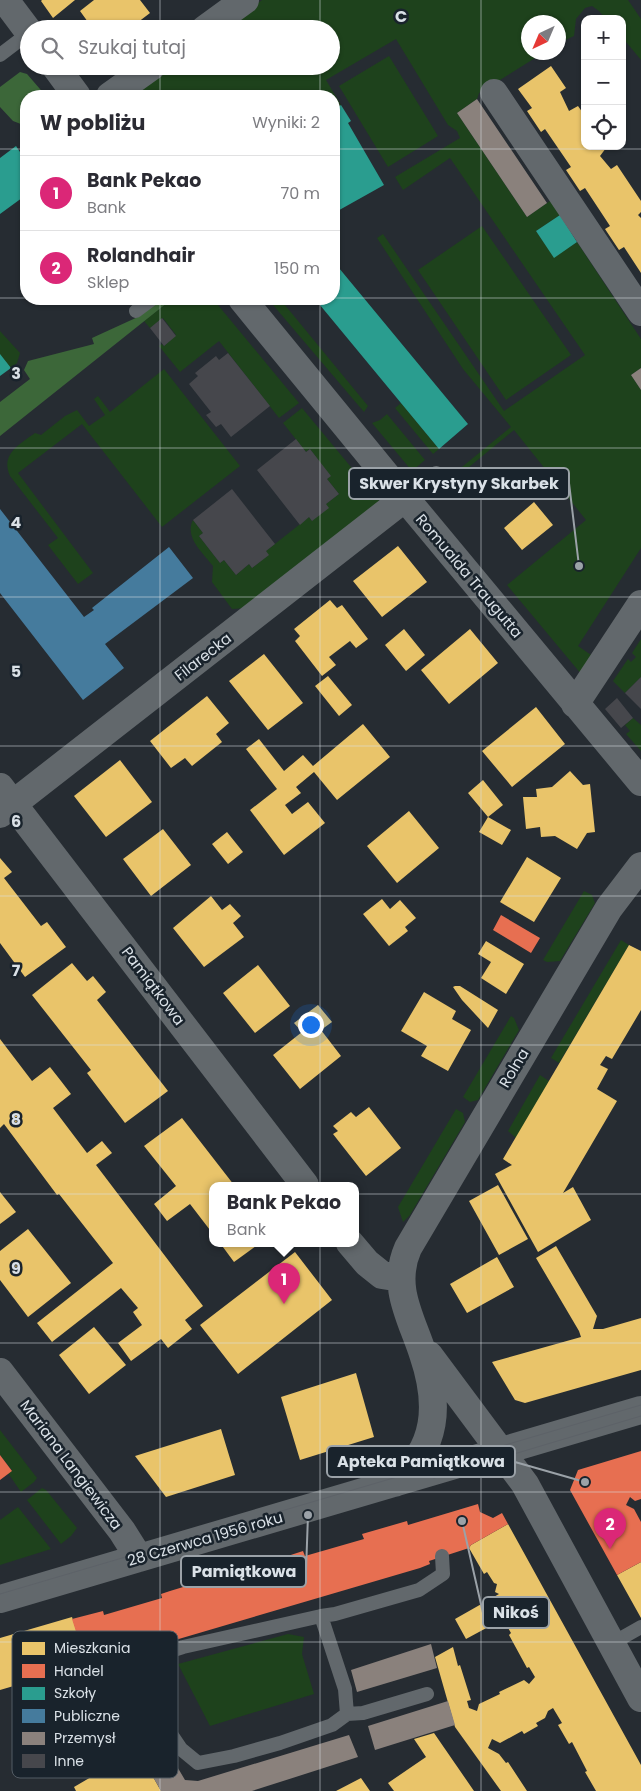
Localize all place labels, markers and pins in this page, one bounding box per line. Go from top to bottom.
callout: Skwer Krystyny Skarbek [349,468,569,499]
pin: 1 [268,1263,300,1304]
callout: Apteka Pamiątkowa [327,1446,515,1477]
pin: 2 [594,1508,626,1549]
callout: Pamiątkowa [181,1556,306,1587]
callout: Nikoś [483,1597,549,1628]

